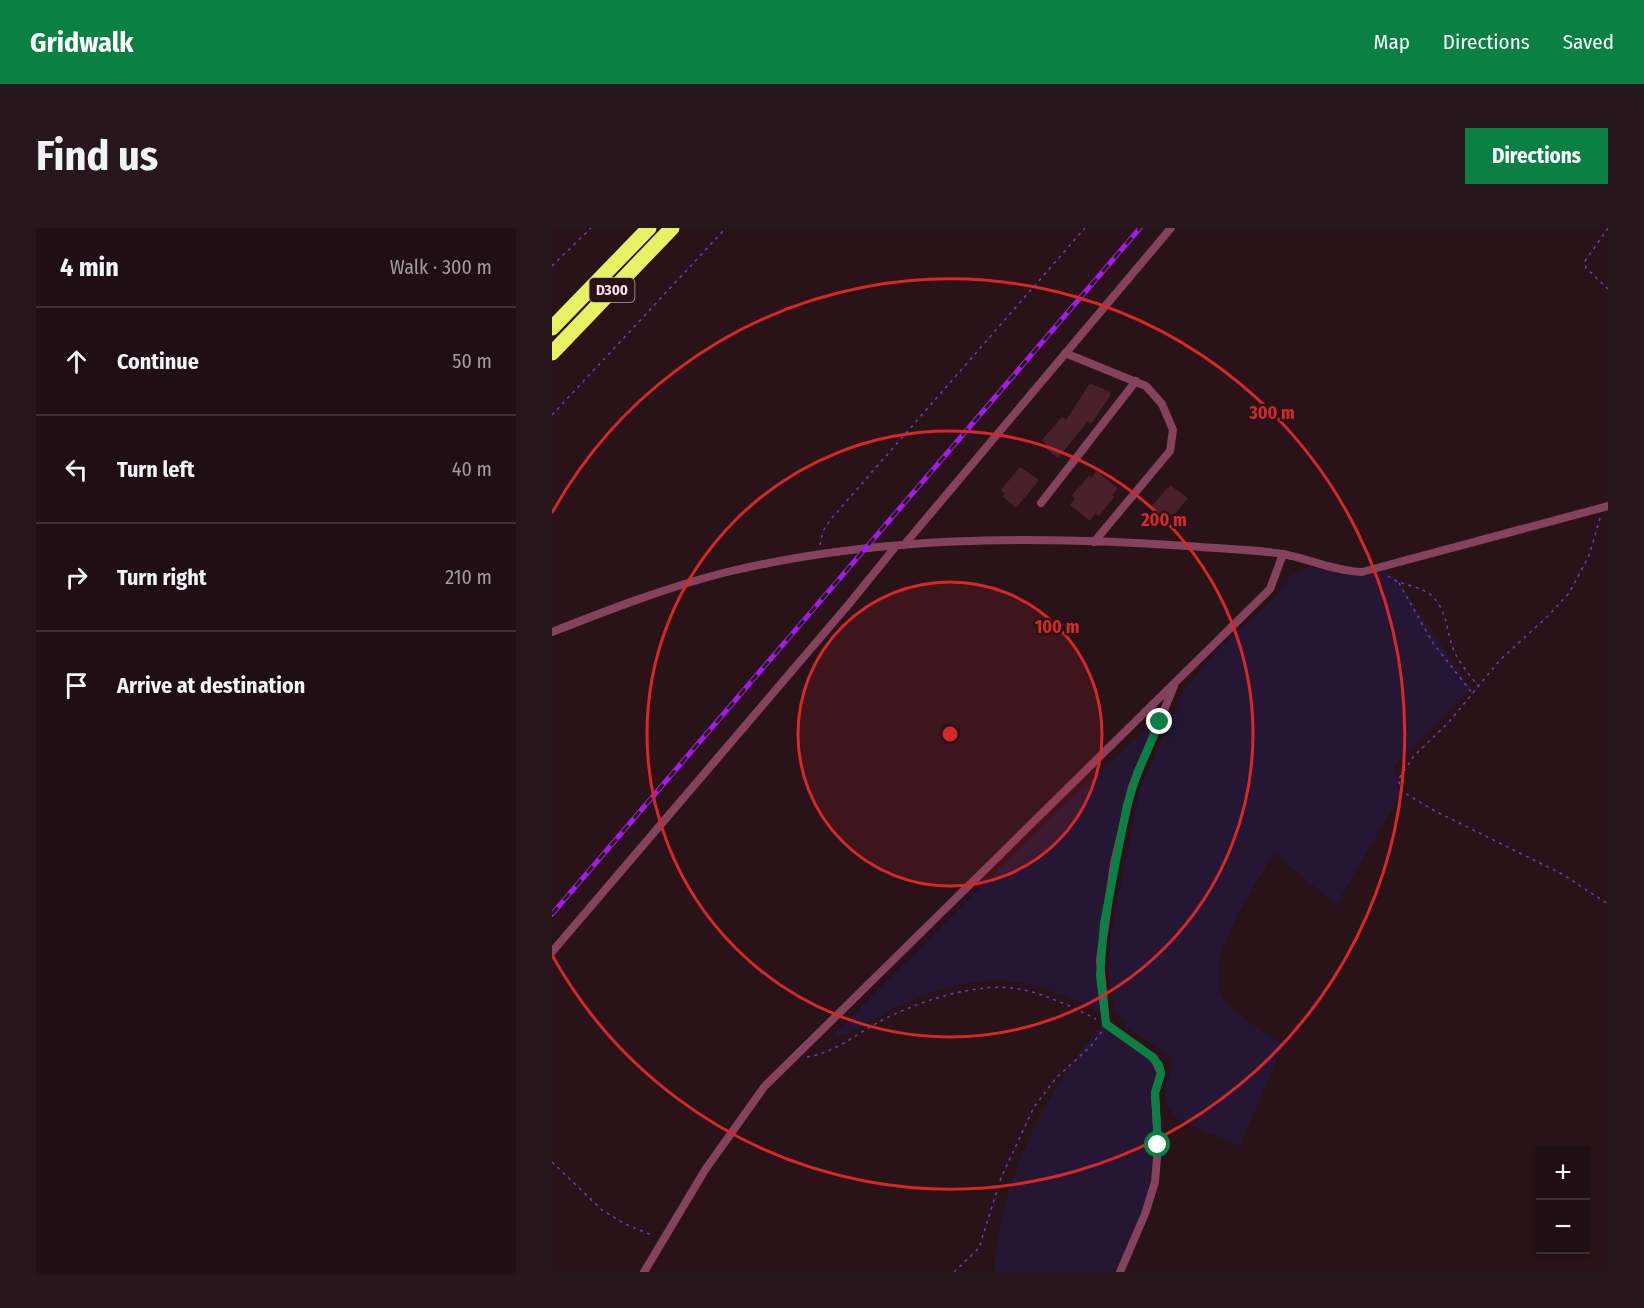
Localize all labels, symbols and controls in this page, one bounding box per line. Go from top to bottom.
text: Gridwalk [30,26,134,59]
text: Map [1373,29,1410,55]
text: Directions [1443,29,1530,55]
text: Saved [1563,29,1614,55]
button: Directions [1465,128,1608,184]
text: Find us [36,131,158,181]
text: 4 min [60,252,119,283]
text: Walk · 300 m [390,255,492,279]
road number: D300 [590,278,634,302]
icon: ahead [60,345,93,378]
text: Continue [117,348,199,375]
text: 50 m [452,349,492,373]
text: 300 m [1248,402,1295,424]
icon: left [60,453,93,486]
text: Turn left [117,456,195,483]
text: 40 m [452,457,492,481]
text: 200 m [1140,509,1187,531]
icon: right [60,561,93,594]
text: Turn right [117,564,206,591]
text: 210 m [445,565,492,589]
text: 100 m [1035,616,1079,638]
icon: arrive [60,669,93,702]
text: Arrive at destination [117,672,305,699]
route end [1146,708,1172,734]
centre of rings [940,724,960,744]
route start [1144,1131,1170,1157]
map controls [1536,1146,1590,1254]
button: + [1536,1146,1590,1200]
button: − [1536,1200,1590,1254]

